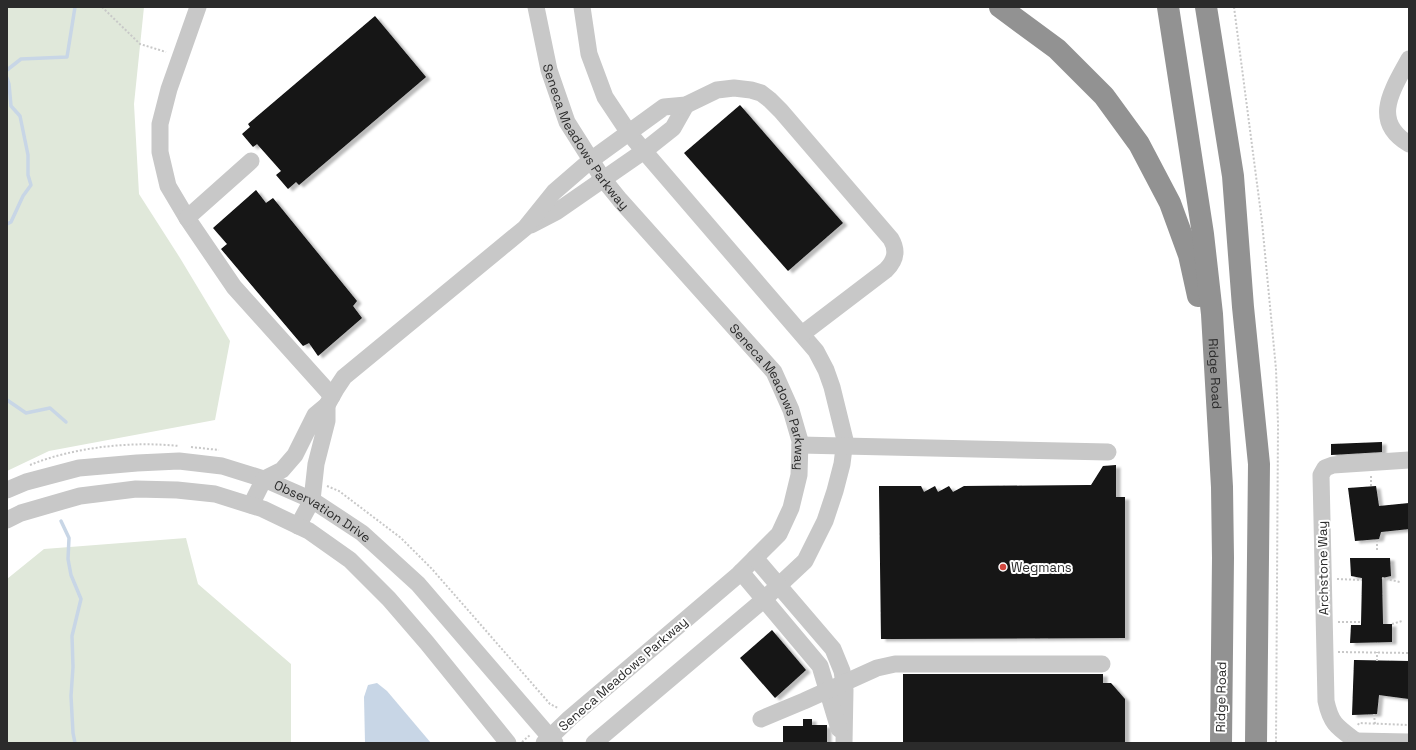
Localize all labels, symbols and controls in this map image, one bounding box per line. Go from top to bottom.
street label: Seneca Meadows Parkway [539,62,633,213]
street label: Seneca Meadows Parkway [726,320,809,471]
street label: Ridge Road [1205,338,1226,410]
street label: Observation Drive [272,476,375,546]
street label: Archstone Way [1314,521,1332,615]
place label: Wegmans [1011,559,1072,576]
marker: Wegmans [998,562,1008,572]
street label: Seneca Meadows Parkway [555,613,691,735]
street label: Ridge Road [1212,661,1230,733]

